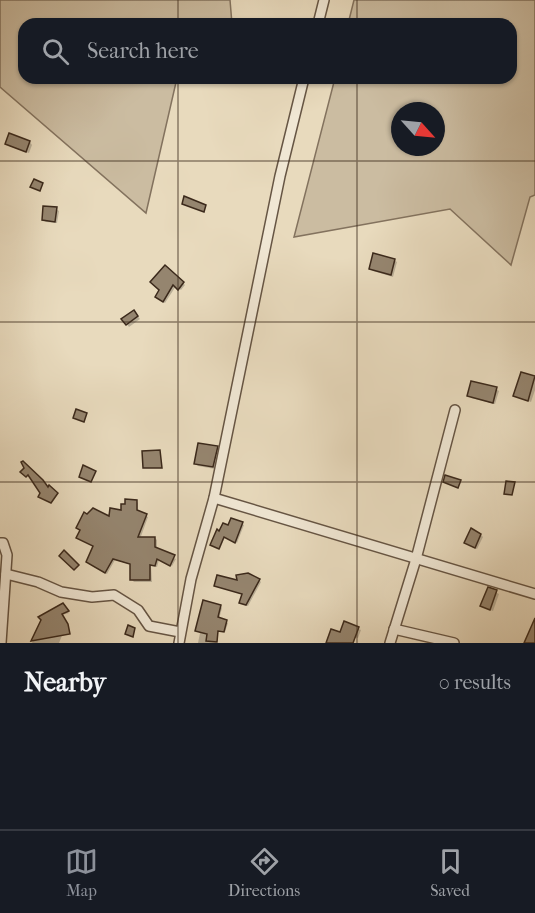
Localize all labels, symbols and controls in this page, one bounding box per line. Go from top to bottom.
search box [18,18,517,84]
icon: search [39,35,72,68]
text: Search here [87,38,199,64]
north arrow [391,102,445,156]
text: Nearby [24,667,106,698]
text: 0 results [439,671,511,694]
tab: Map [65,845,98,900]
tab: Directions [228,845,300,900]
tab: Saved [430,845,470,900]

